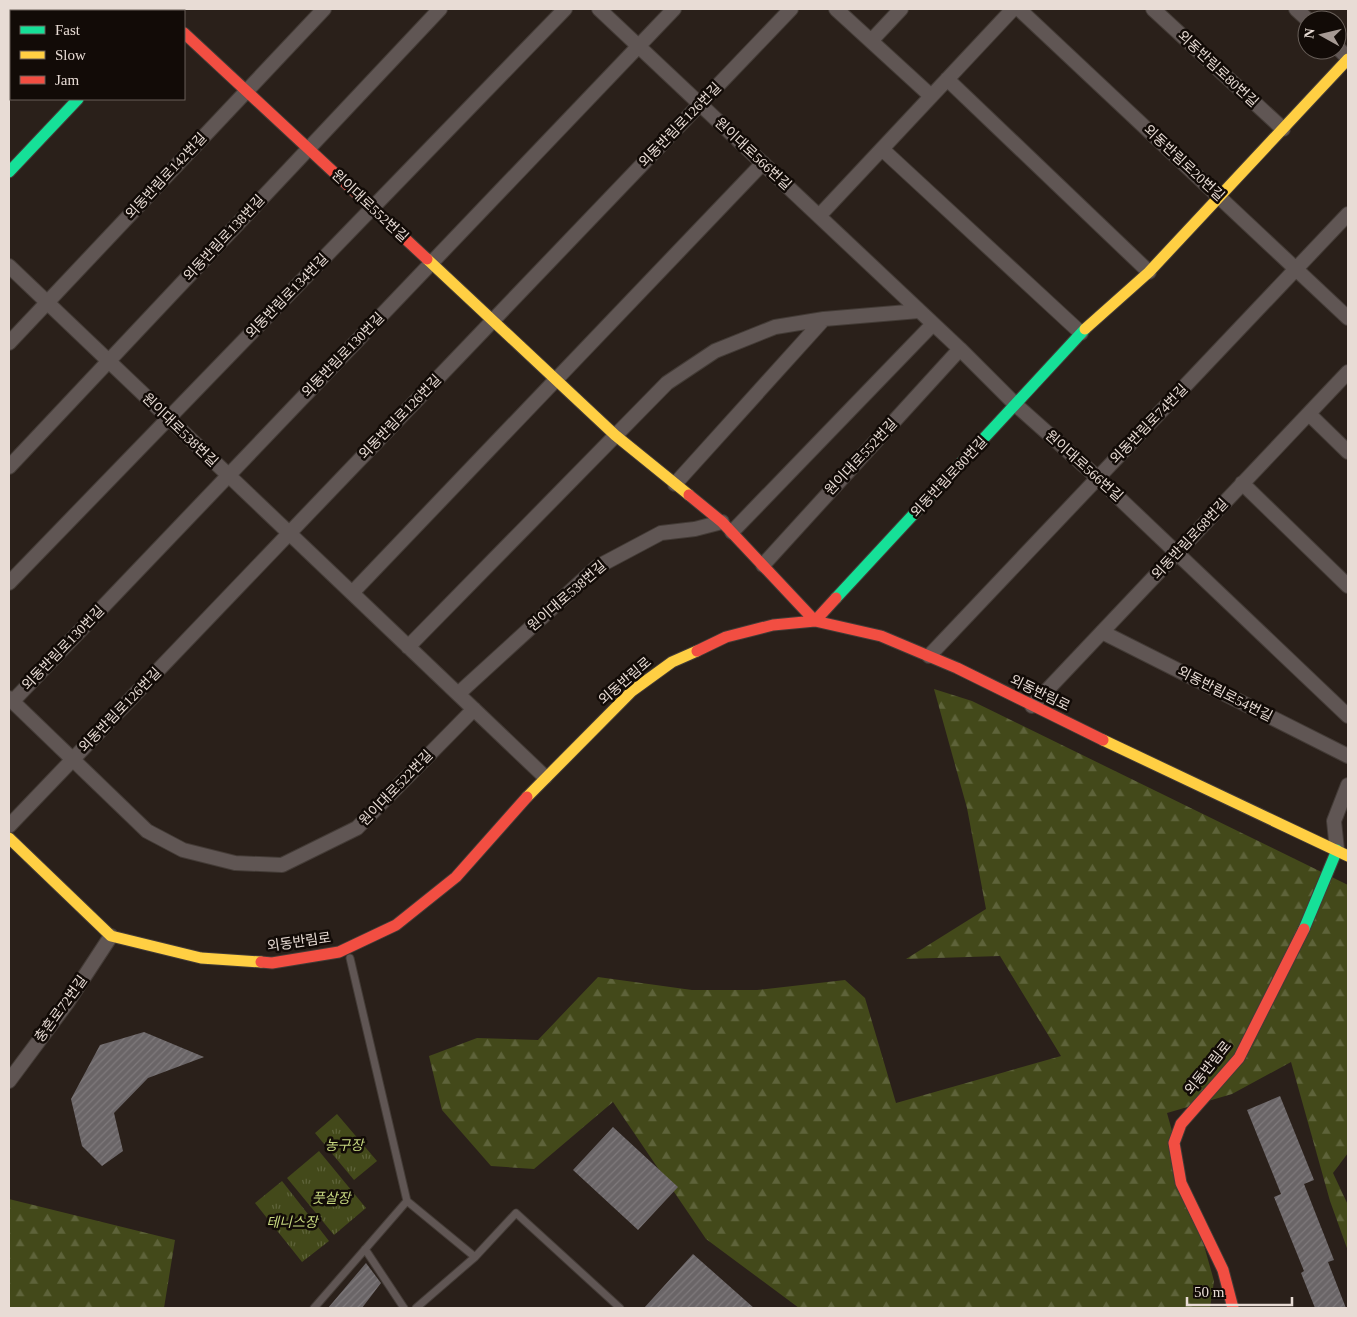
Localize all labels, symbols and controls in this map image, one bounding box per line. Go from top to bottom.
legend [10,10,185,100]
north arrow [1297,10,1347,60]
text: Fast [55,22,81,38]
text: N [1301,27,1318,39]
street label: 외동반림로80번길 [1175,28,1261,110]
text: Slow [55,47,86,63]
text: Jam [55,72,79,88]
street label: 외동반림로126번길 [636,80,724,170]
street label: 원이대로566번길 [712,115,794,193]
street label: 외동반림로20번길 [1141,122,1227,204]
street label: 외동반림로142번길 [123,130,209,222]
street label: 원이대로552번길 [329,167,411,245]
street label: 외동반림로138번길 [181,192,267,284]
street label: 외동반림로134번길 [243,251,331,341]
street label: 외동반림로130번길 [299,310,387,400]
street label: 외동반림로126번길 [356,372,444,462]
street label: 외동반림로74번길 [1107,381,1191,467]
street label: 원이대로538번길 [139,390,221,470]
street label: 원이대로552번길 [822,416,900,498]
street label: 원이대로566번길 [1042,428,1126,504]
street label: 외동반림로80번길 [908,434,990,520]
street label: 외동반림로68번길 [1149,496,1231,582]
street label: 원이대로538번길 [525,558,609,634]
street label: 외동반림로130번길 [19,603,107,693]
street label: 외동반림로 [596,654,654,708]
street label: 외동반림로54번길 [1175,664,1275,724]
street label: 외동반림로126번길 [76,665,164,755]
street label: 외동반림로 [1008,672,1072,714]
street label: 원이대로522번길 [356,747,436,829]
street label: 외동반림로 [266,930,332,954]
street label: 충혼로72번길 [32,973,90,1045]
street label: 외동반림로 [1182,1038,1234,1098]
park label: 농구장 [325,1138,365,1153]
park label: 풋살장 [312,1191,352,1206]
park label: 테니스장 [266,1215,320,1230]
scale bar [1187,1274,1292,1306]
text: 50 m [1194,1284,1225,1300]

